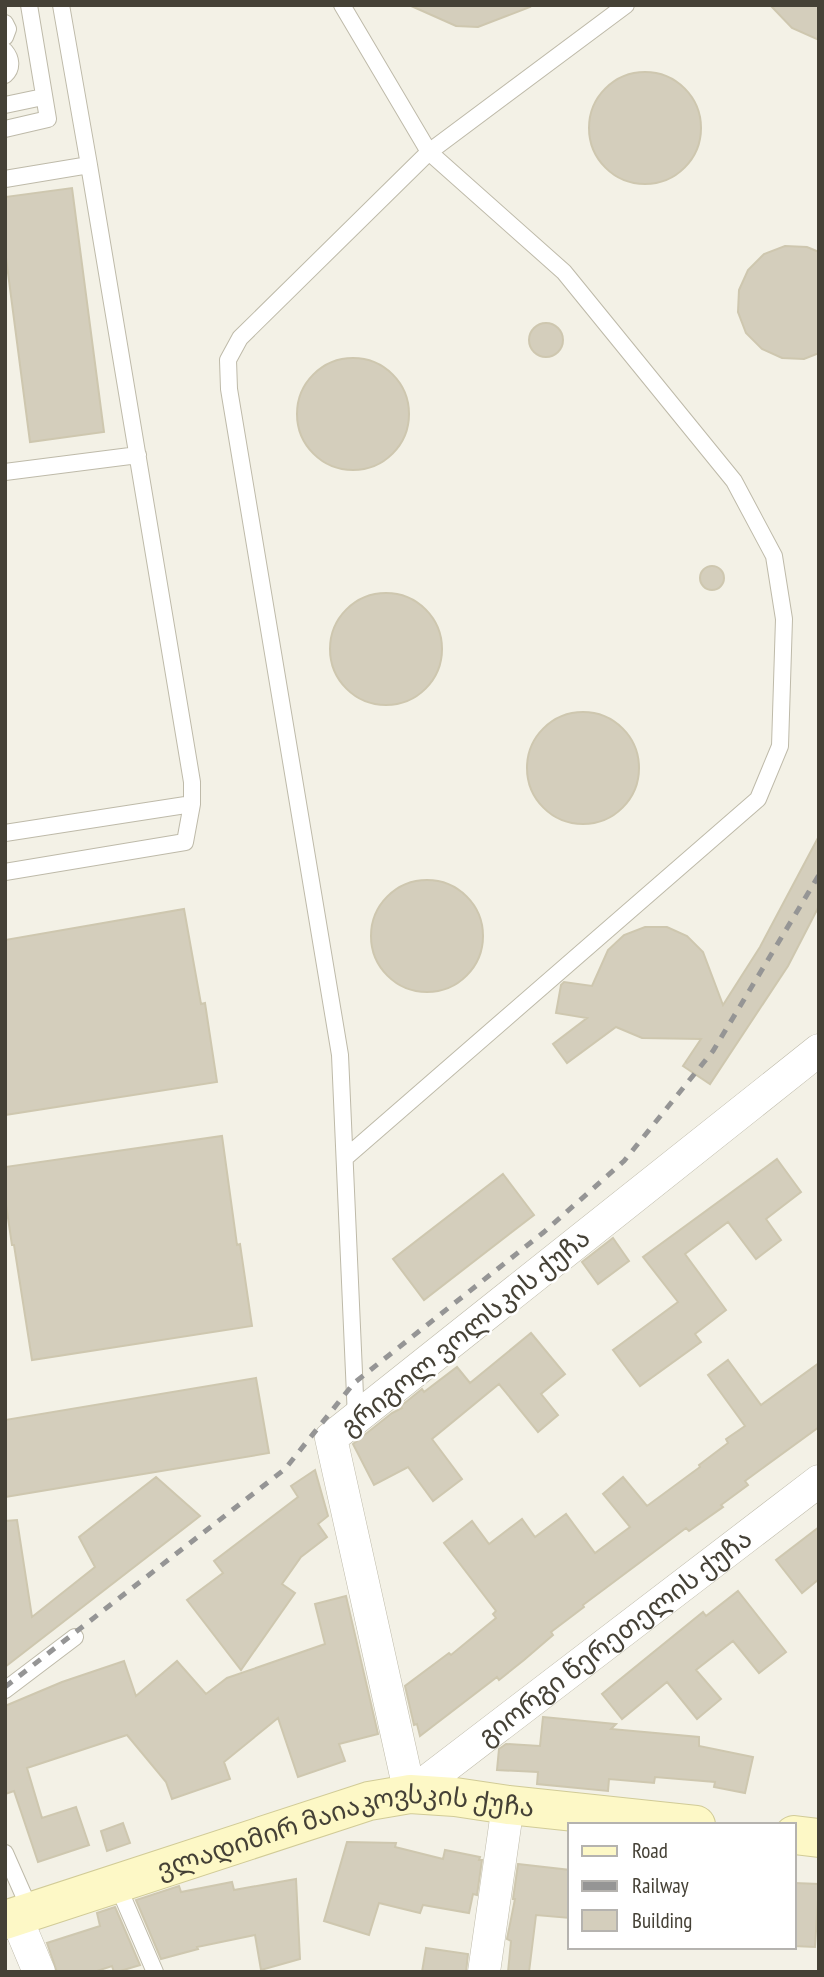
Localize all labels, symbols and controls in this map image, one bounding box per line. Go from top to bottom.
street label: გრიგოლ ვოლსკის ქუჩა [333,1221,596,1442]
street label: გიორგი წერეთელის ქუჩა [471,1522,758,1752]
street label: ვლადიმირ მაიაკოვსკის ქუჩა [152,1777,536,1885]
legend [568,1823,796,1949]
text: Road [632,1837,668,1864]
text: Railway [632,1872,689,1899]
text: Building [632,1907,692,1934]

